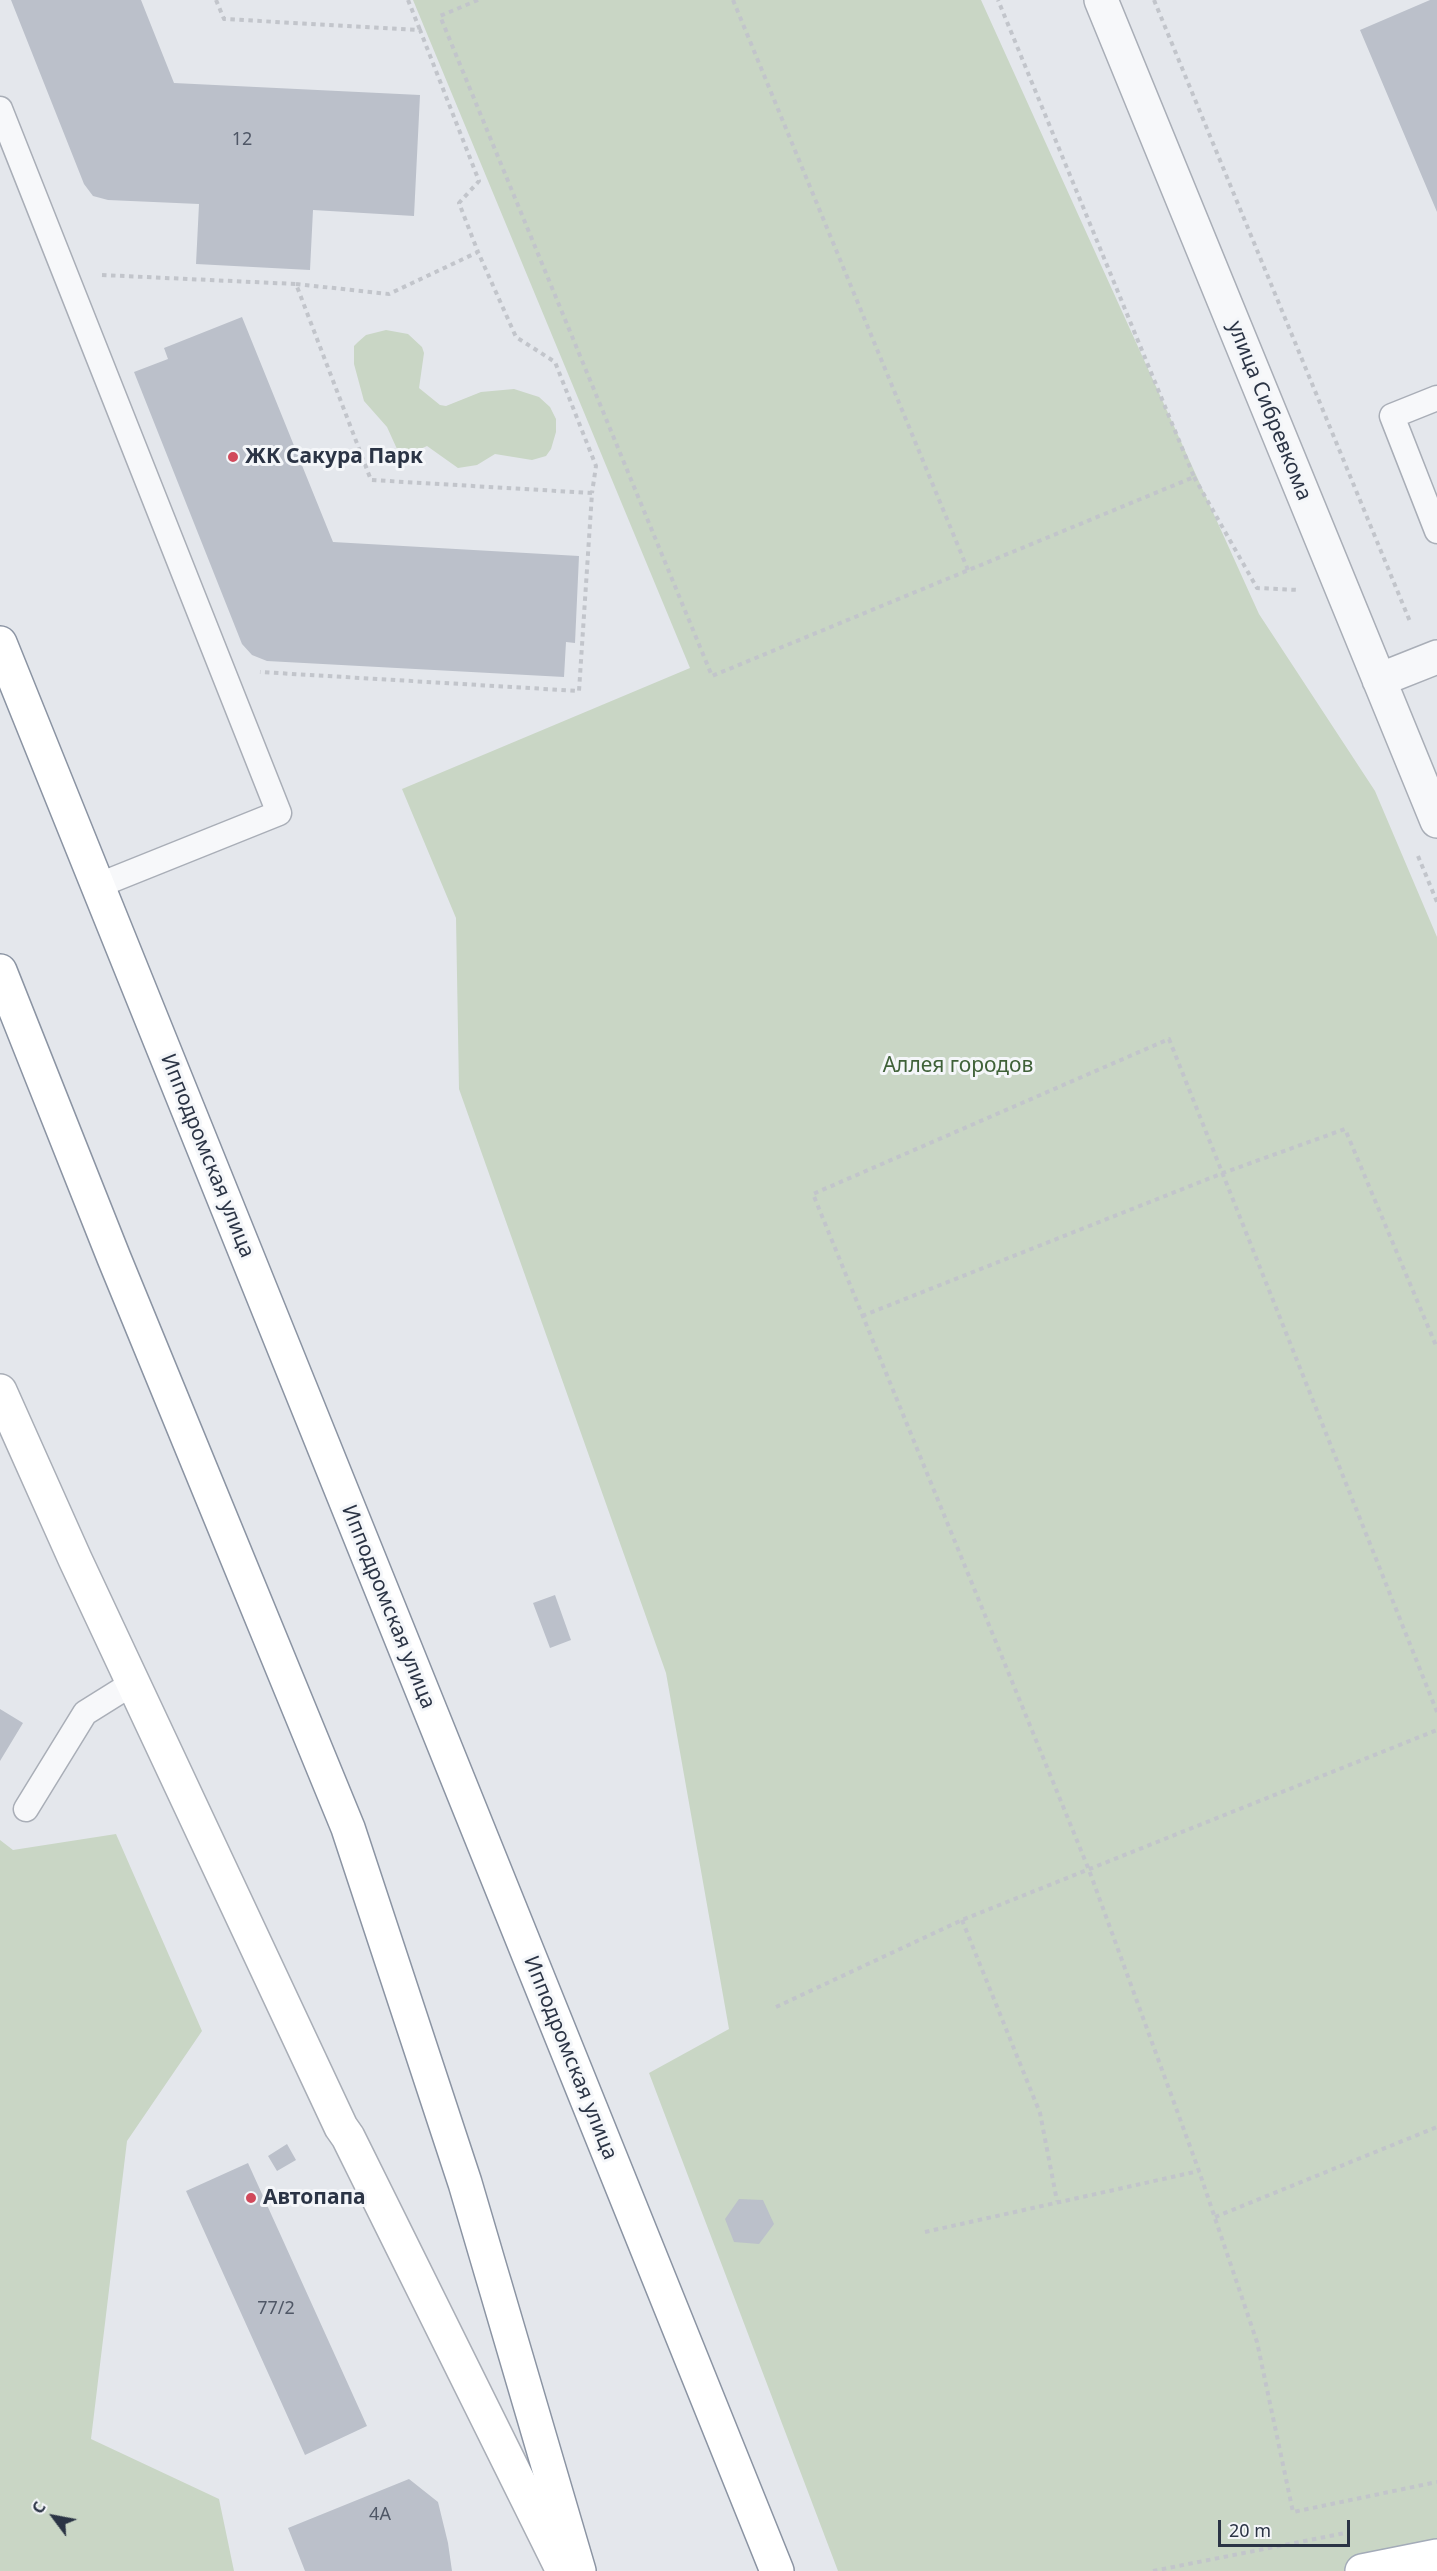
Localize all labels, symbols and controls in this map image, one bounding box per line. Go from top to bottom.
house number: 12 [232,129,252,151]
street label: улица Сибревкома [1222,318,1316,504]
place label: ЖК Сакура Парк [245,444,423,470]
marker: ЖК Сакура Парк [226,450,240,464]
street label: Ипподромская улица [155,1050,259,1262]
park label: Аллея городов [883,1053,1033,1079]
street label: Ипподромская улица [336,1501,440,1713]
street label: Ипподромская улица [518,1952,622,2164]
place label: Автопапа [263,2185,366,2211]
marker: Автопапа [244,2191,258,2205]
house number: 77/2 [257,2298,295,2320]
north arrow [24,2487,84,2547]
text: С [27,2497,51,2518]
house number: 4А [369,2504,391,2526]
scale bar [1221,2508,1353,2546]
text: 20 m [1229,2518,1271,2542]

